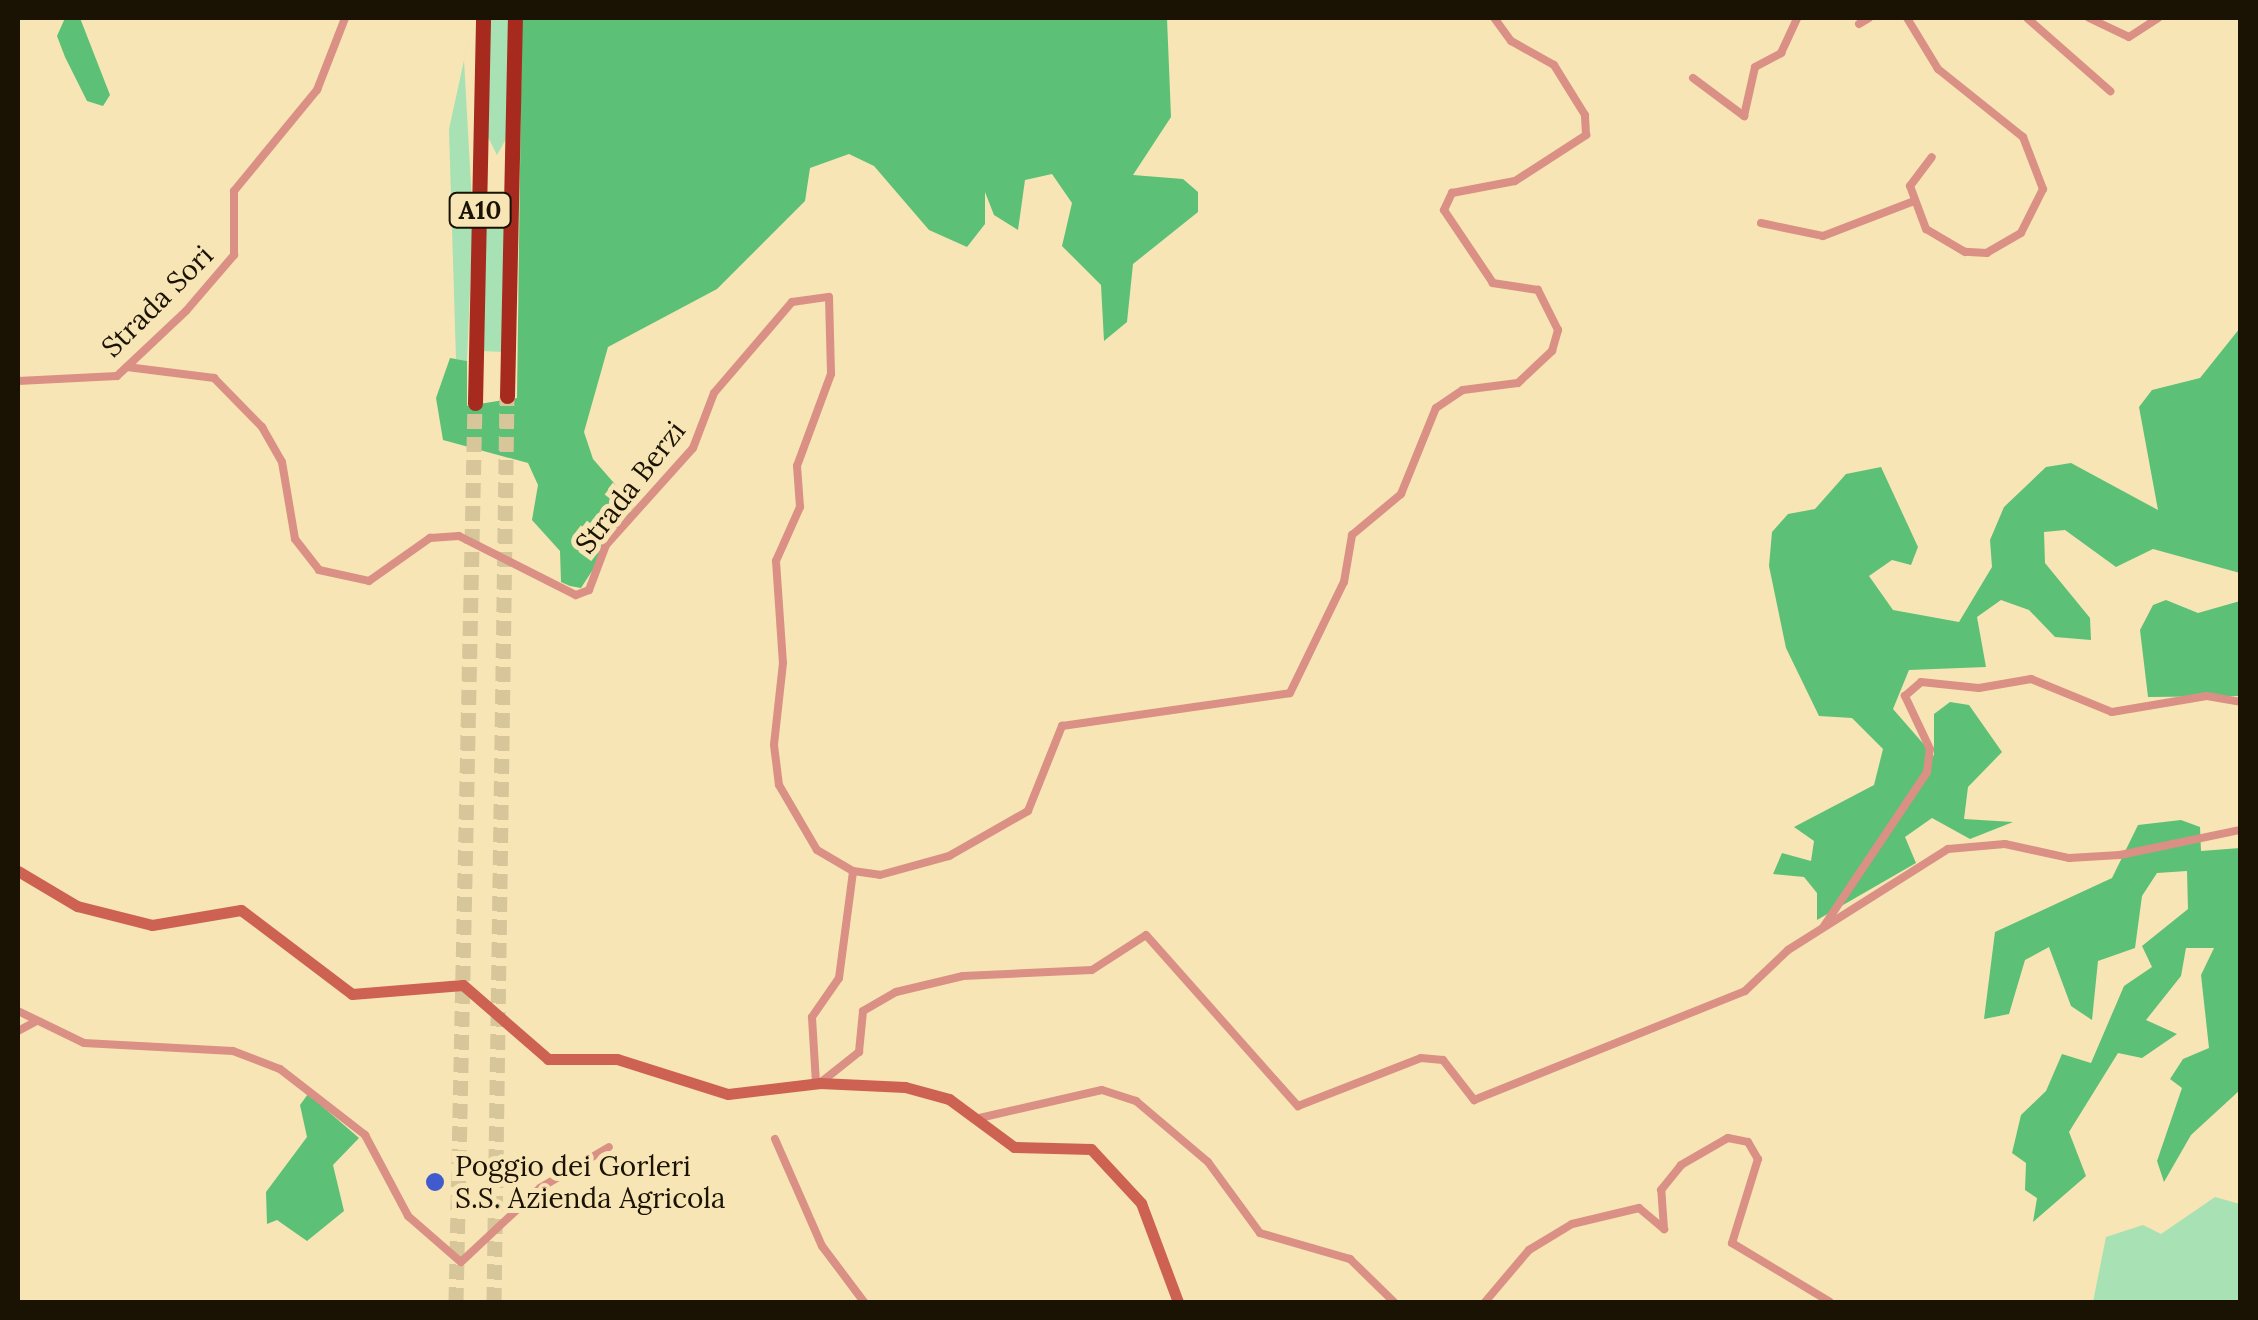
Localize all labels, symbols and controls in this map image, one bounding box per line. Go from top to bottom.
road number: A10 [448,190,512,230]
street label: Strada Sori [94,238,220,364]
street label: Strada Berzi [568,414,692,560]
place label: Poggio dei Gorleri S.S. Azienda Agricola [455,1149,725,1215]
marker: Poggio dei Gorleri S.S. Azienda Agricola [424,1171,446,1193]

